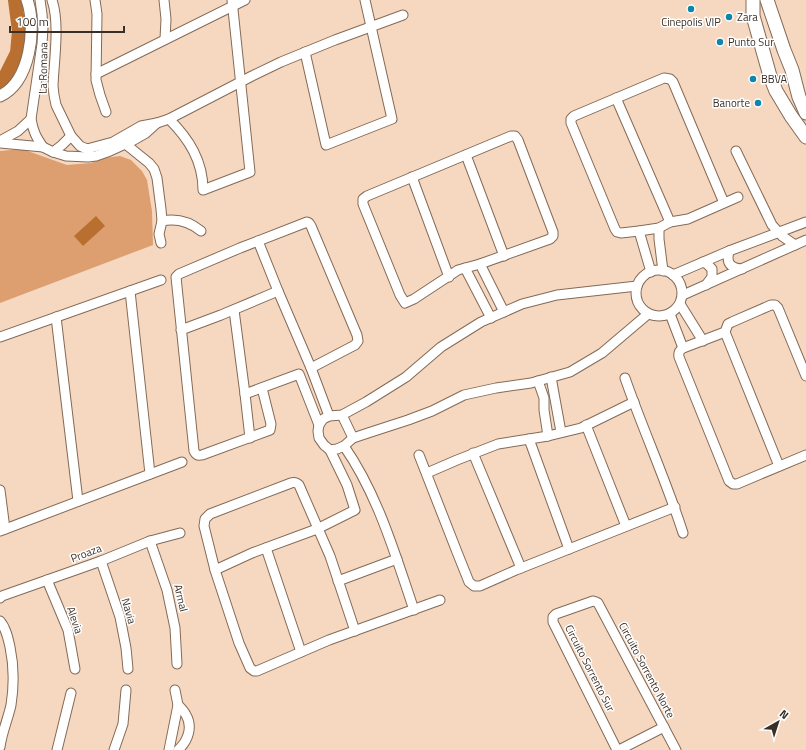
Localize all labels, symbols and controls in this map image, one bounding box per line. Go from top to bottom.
marker: Cinepolis VIP [686,4,696,14]
scale bar [10,8,124,34]
place label: Zara [737,9,758,25]
text: 100 m [16,12,49,31]
marker: Zara [724,12,734,22]
place label: Cinepolis VIP [661,14,721,30]
place label: Punto Sur [728,34,774,50]
marker: Punto Sur [715,37,725,47]
street label: La Romana [35,41,51,94]
place label: BBVA [761,71,788,87]
marker: BBVA [748,74,758,84]
place label: Banorte [713,95,750,111]
marker: Banorte [753,98,763,108]
street label: Proaza [68,540,104,566]
street label: Armal [170,583,192,613]
street label: Navia [118,596,140,626]
street label: Alevia [63,604,87,636]
street label: Circuito Sorrento Norte [615,619,679,721]
street label: Circuito Sorrento Sur [561,622,619,714]
north arrow [758,702,798,742]
text: N [776,706,792,723]

